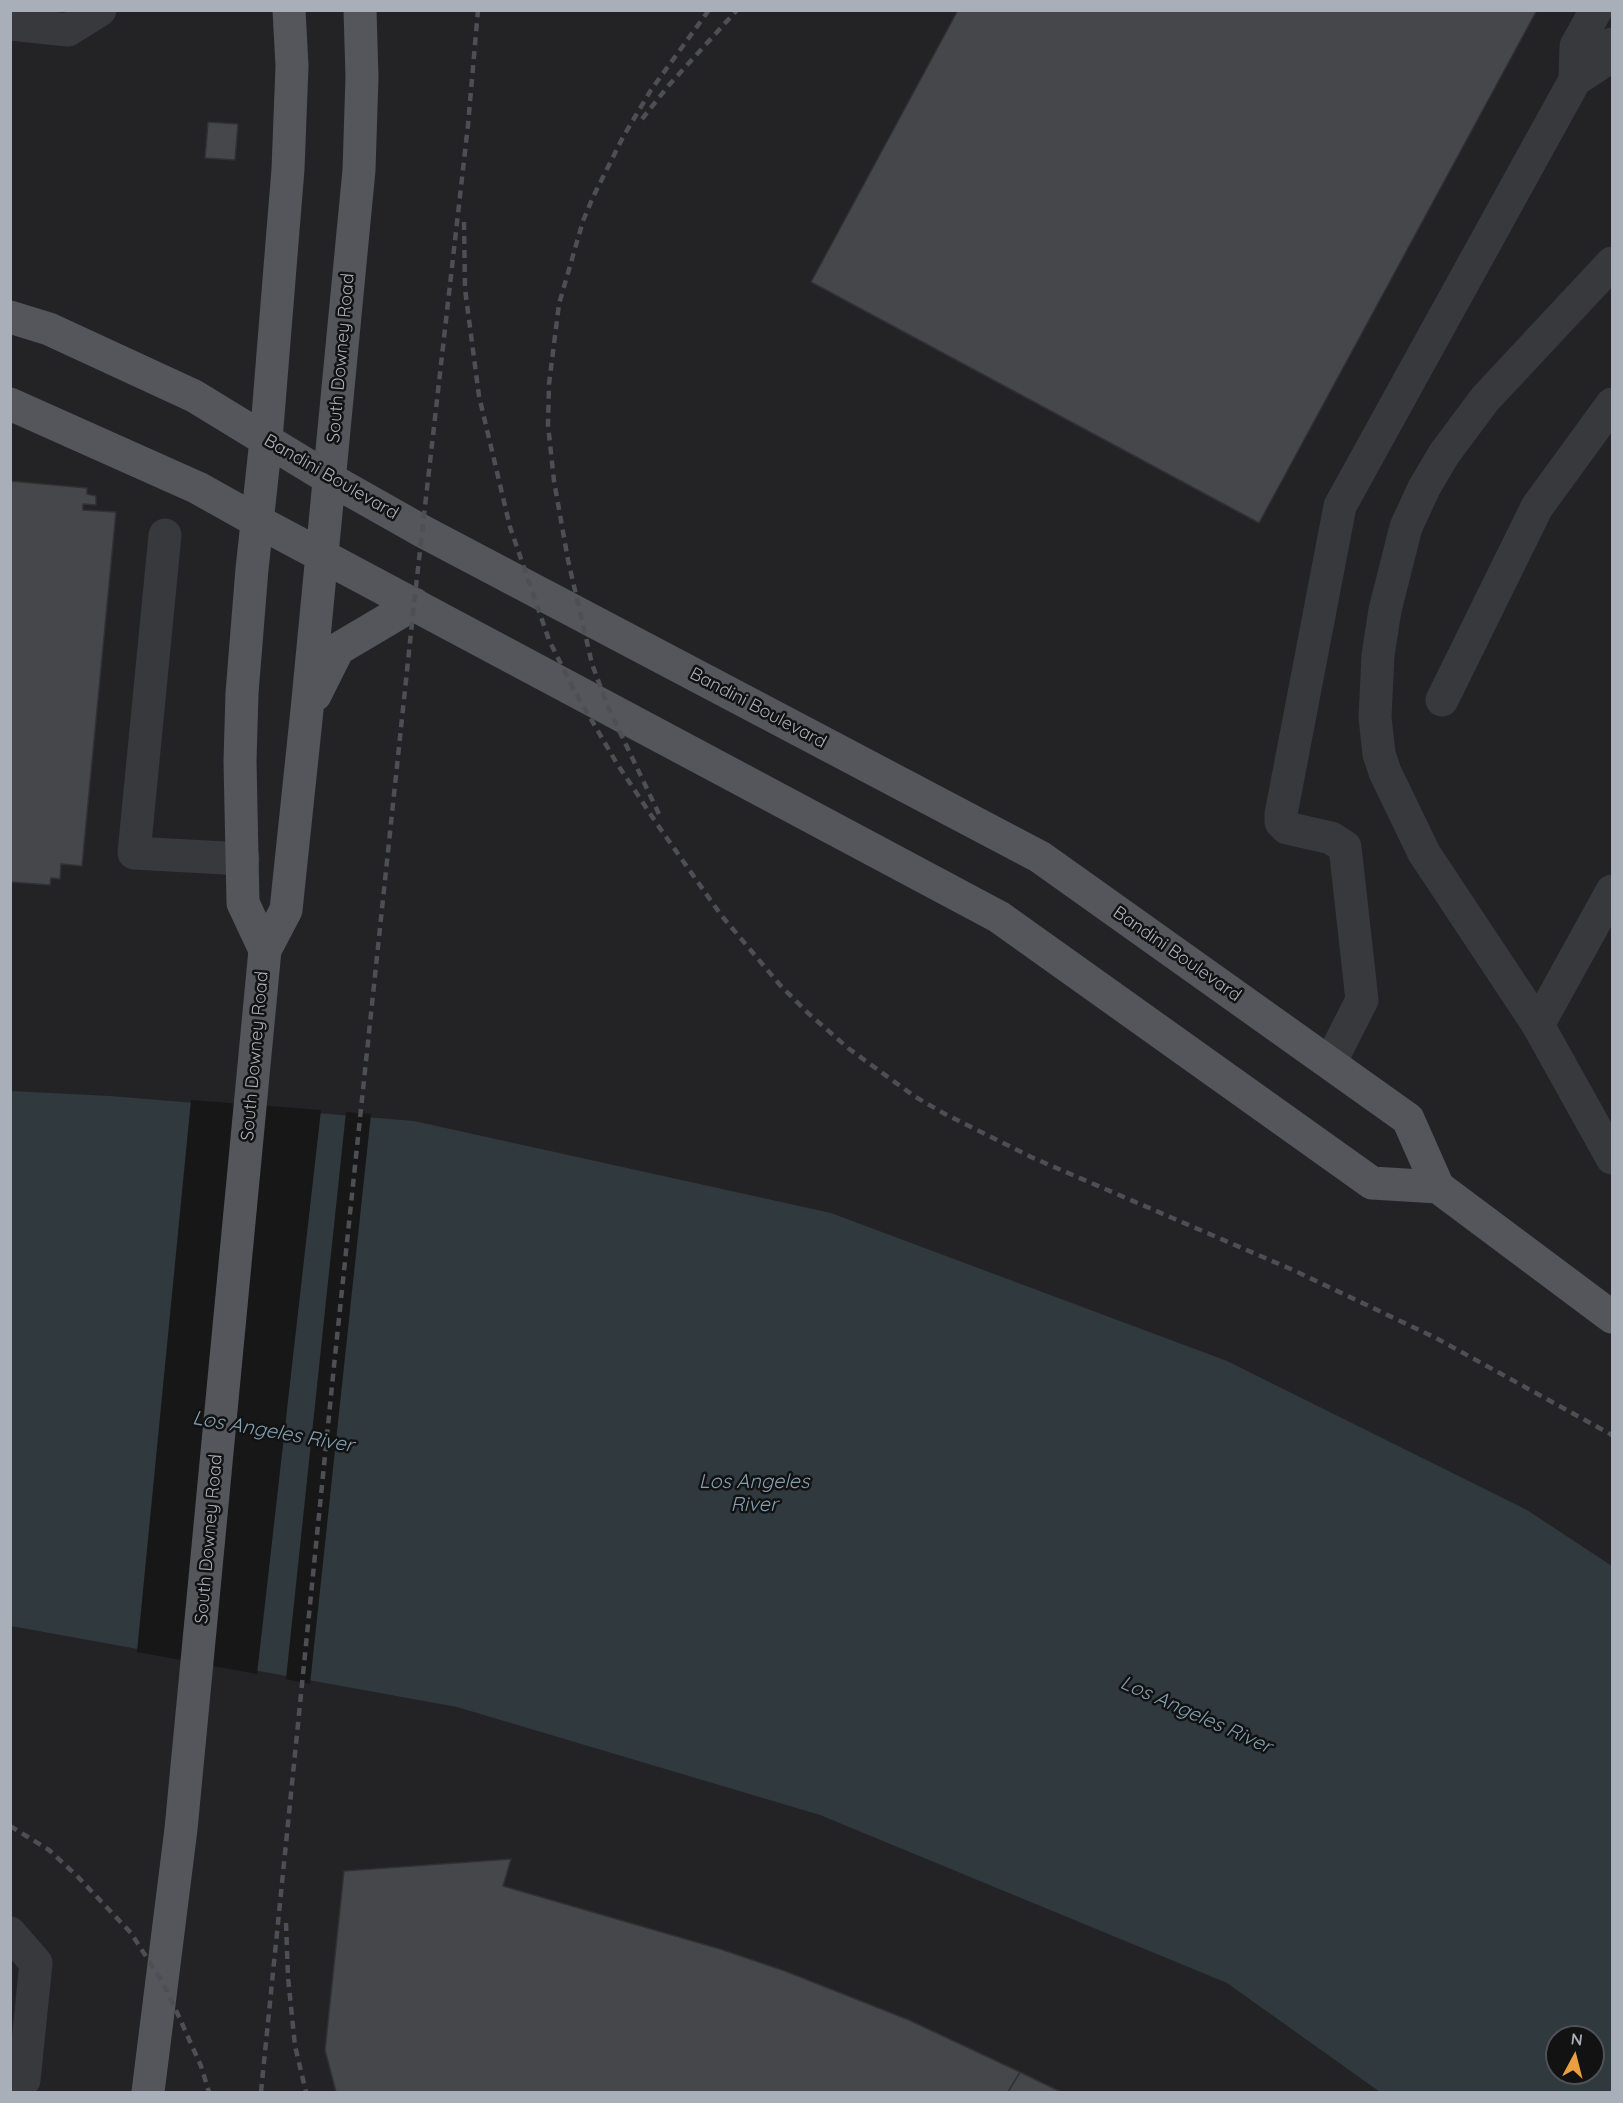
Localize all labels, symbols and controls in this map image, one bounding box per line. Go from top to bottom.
street label: South Downey Road [323,272,359,444]
street label: Bandini Boulevard [260,430,402,524]
street label: Bandini Boulevard [686,663,830,753]
street label: Bandini Boulevard [1109,902,1245,1006]
street label: South Downey Road [237,970,273,1142]
water label: Los Angeles River [191,1406,355,1458]
street label: South Downey Road [191,1453,227,1625]
water label: Los Angeles River [699,1470,809,1517]
water label: Los Angeles River [1117,1671,1275,1759]
north arrow [1545,2025,1605,2085]
text: N [1570,2028,1584,2050]

